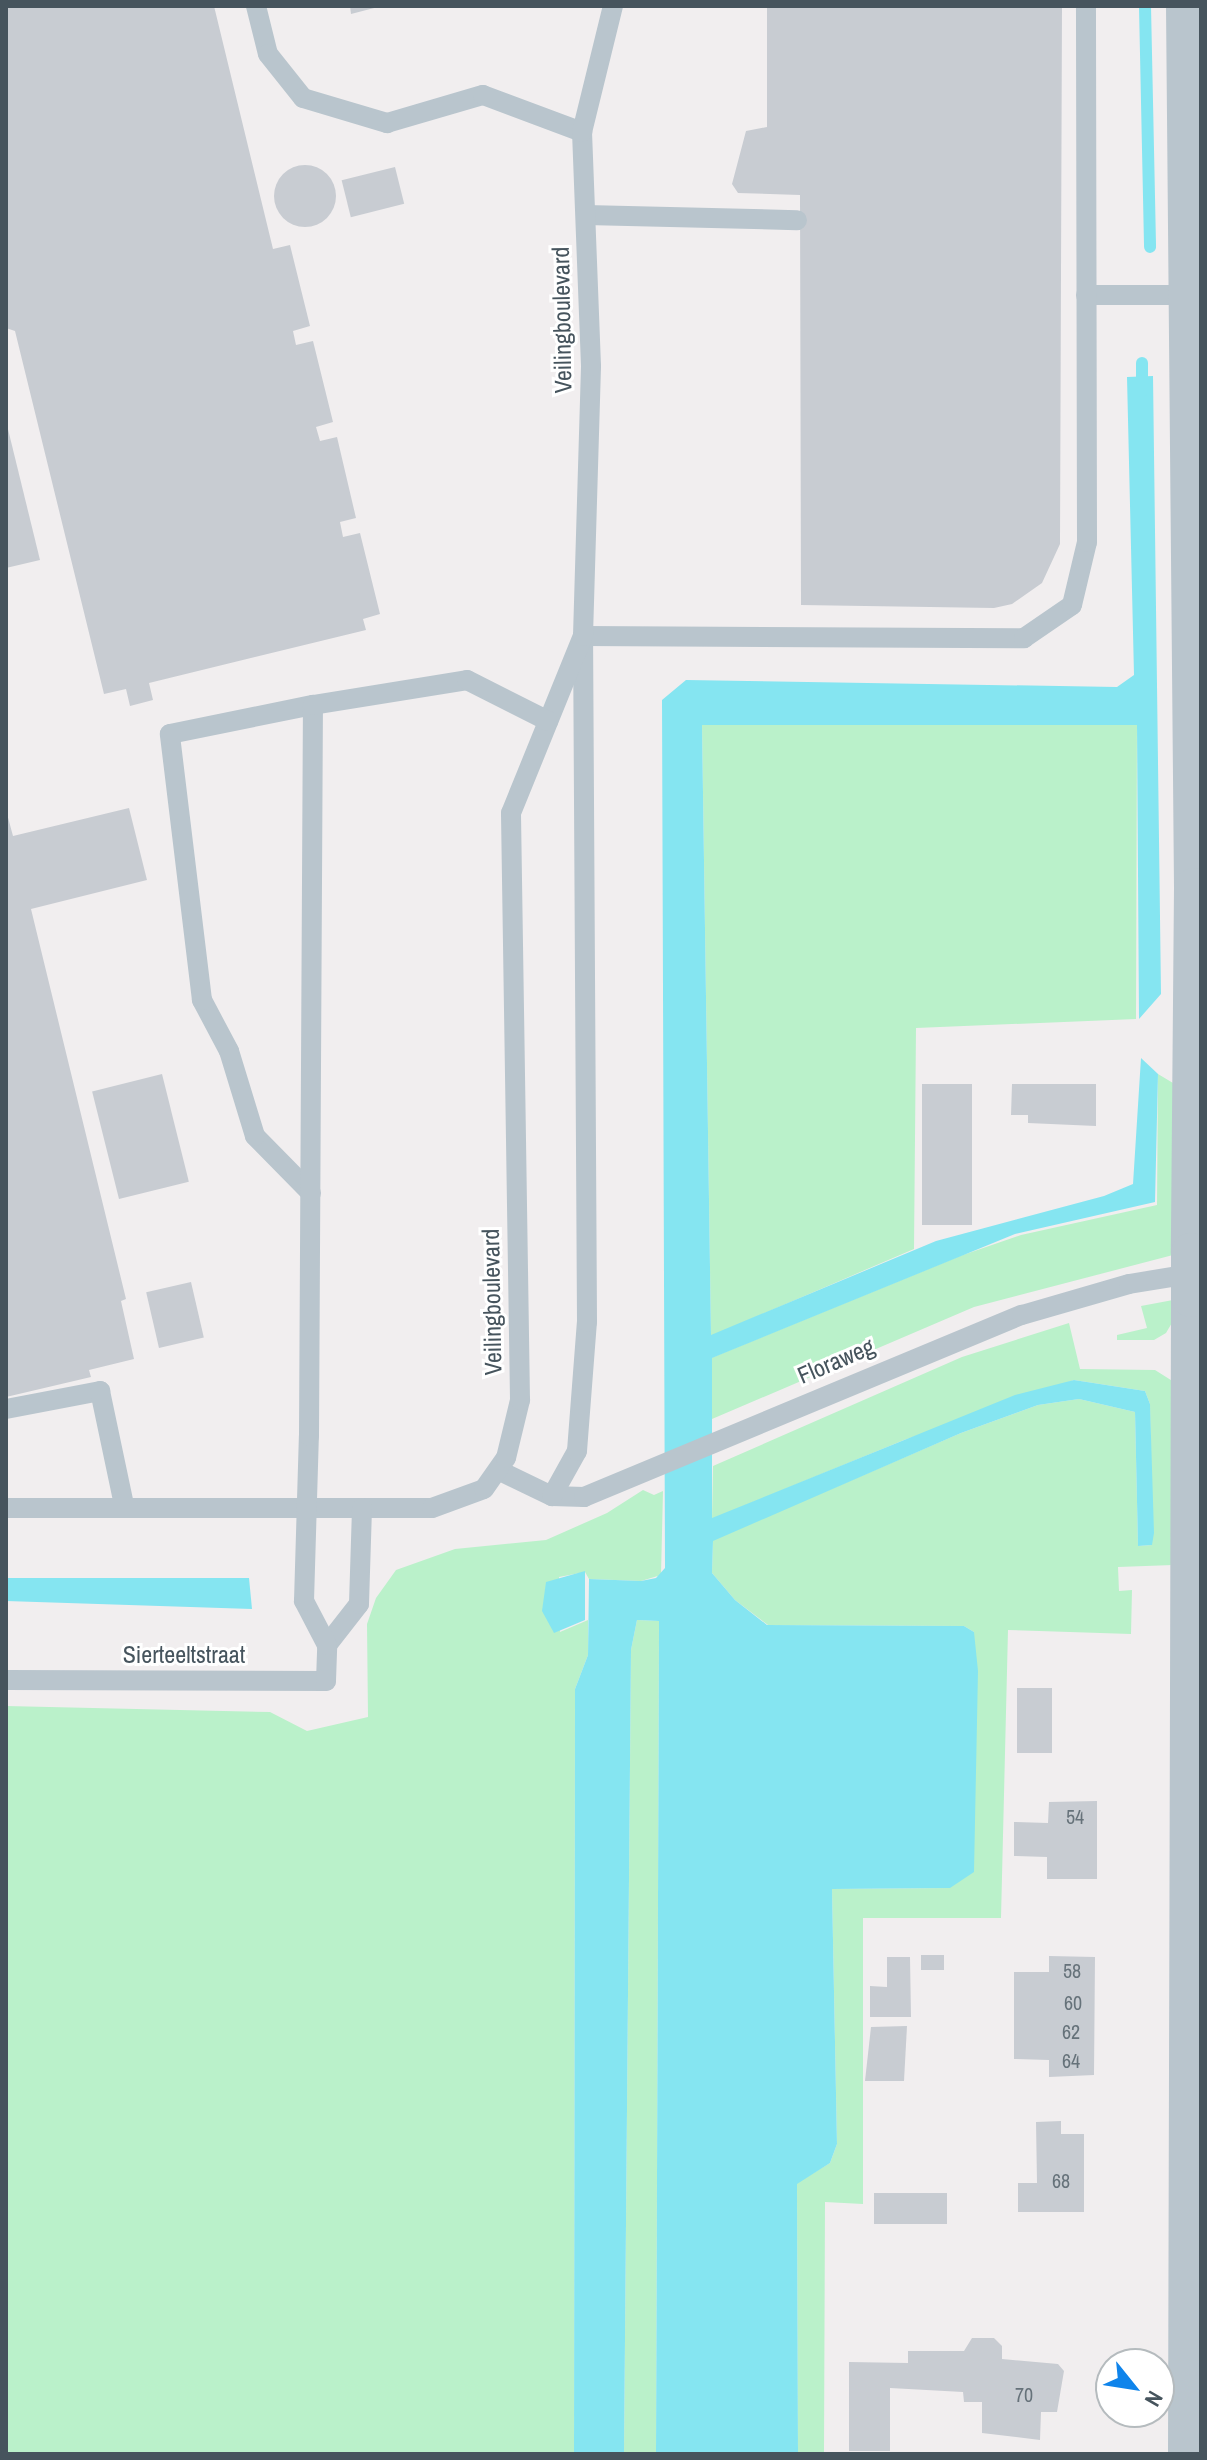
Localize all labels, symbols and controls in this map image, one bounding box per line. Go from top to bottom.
street label: Veilingboulevard [546,246,578,394]
street label: Veilingboulevard [476,1228,508,1376]
street label: Floraweg [793,1332,879,1390]
street label: Sierteeltstraat [123,1641,245,1669]
house number: 54 [1066,1804,1084,1828]
house number: 58 [1063,1958,1081,1982]
house number: 60 [1064,1990,1082,2014]
house number: 62 [1062,2019,1080,2043]
house number: 64 [1062,2048,1080,2072]
house number: 68 [1052,2168,1070,2192]
north arrow [1095,2348,1175,2428]
house number: 70 [1015,2382,1033,2406]
text: N [1138,2386,1170,2412]

